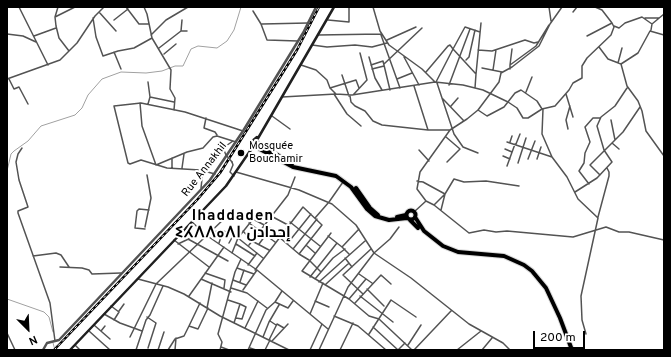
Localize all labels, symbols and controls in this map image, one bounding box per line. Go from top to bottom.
street label: Rue Annakhil [180,140,230,200]
place label: Mosquée Bouchamir [249,140,303,166]
marker: Mosquée Bouchamir [236,148,246,158]
district label: Ihaddaden ⵉⵃⴷⴷⴰⴷⵏ إحدادن [179,208,287,243]
north arrow [8,309,48,349]
scale bar [535,323,587,349]
text: 200 m [540,330,576,346]
text: N [26,332,39,348]

